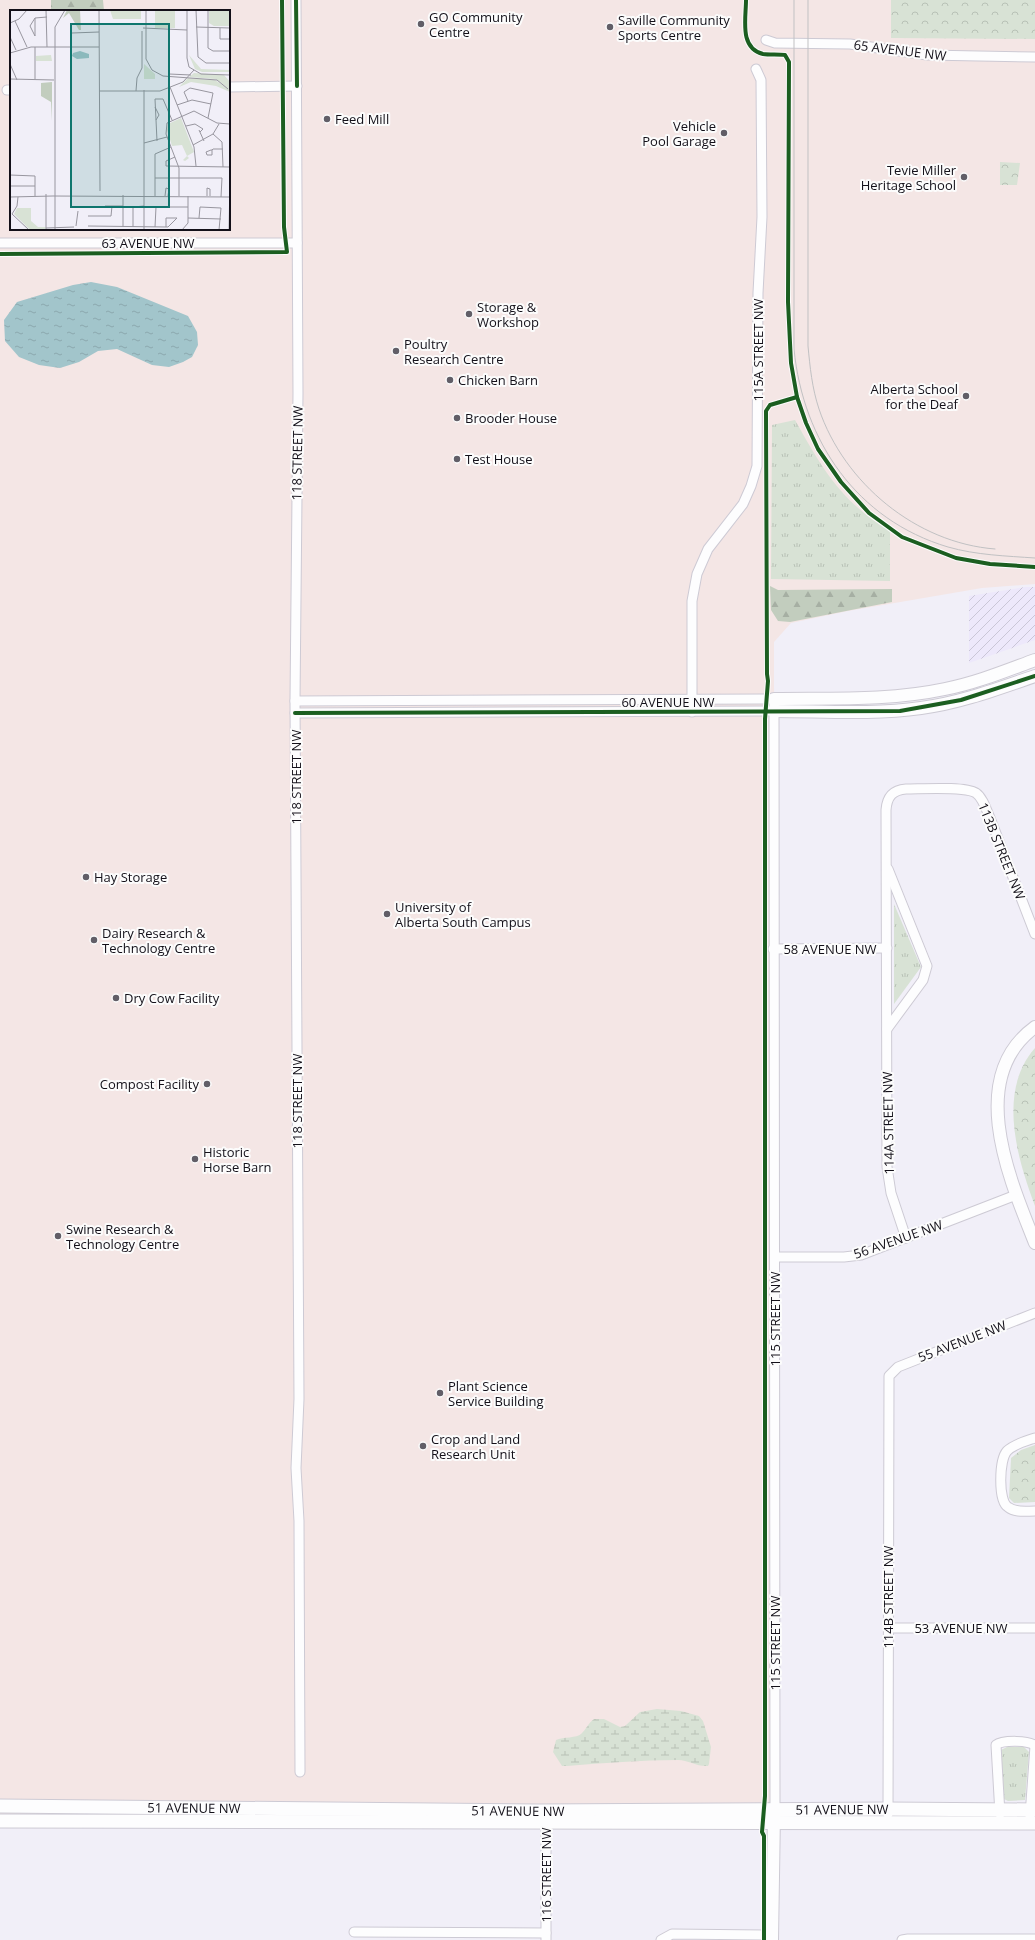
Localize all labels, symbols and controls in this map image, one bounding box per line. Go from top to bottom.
place label: GO Community Centre [429,8,523,41]
inset map [10,10,230,230]
place label: Saville Community Sports Centre [618,11,730,44]
marker: GO Community Centre [416,19,426,29]
marker: Saville Community Sports Centre [605,22,615,32]
street label: 65 AVENUE NW [853,35,947,65]
place label: Feed Mill [335,110,389,128]
marker: Feed Mill [322,114,332,124]
place label: Vehicle Pool Garage [642,117,716,150]
marker: Vehicle Pool Garage [719,128,729,138]
place label: Tevie Miller Heritage School [861,161,957,194]
marker: Tevie Miller Heritage School [959,172,969,182]
street label: 63 AVENUE NW [101,234,195,252]
place label: Storage & Workshop [477,298,539,331]
street label: 115A STREET NW [749,299,767,401]
marker: Storage & Workshop [464,309,474,319]
place label: Poultry Research Centre [404,335,504,368]
marker: Poultry Research Centre [391,346,401,356]
place label: Chicken Barn [458,371,538,389]
marker: Chicken Barn [445,375,455,385]
place label: Alberta School for the Deaf [870,380,959,413]
marker: Alberta School for the Deaf [961,391,971,401]
street label: 118 STREET NW [287,405,307,501]
place label: Brooder House [465,409,557,427]
marker: Brooder House [452,413,462,423]
place label: Test House [465,450,533,468]
marker: Test House [452,454,462,464]
street label: 60 AVENUE NW [621,693,715,711]
street label: 118 STREET NW [287,730,305,824]
street label: 113B STREET NW [974,800,1030,902]
place label: Hay Storage [94,868,167,886]
marker: Hay Storage [81,872,91,882]
place label: University of Alberta South Campus [395,898,531,931]
marker: University of Alberta South Campus [382,909,392,919]
place label: Dairy Research & Technology Centre [102,924,215,957]
marker: Dairy Research & Technology Centre [89,935,99,945]
street label: 58 AVENUE NW [783,940,877,958]
place label: Dry Cow Facility [124,989,220,1007]
marker: Dry Cow Facility [111,993,121,1003]
street label: 118 STREET NW [288,1054,306,1148]
street label: 114A STREET NW [878,1071,898,1175]
place label: Compost Facility [100,1075,199,1093]
marker: Compost Facility [202,1079,212,1089]
place label: Historic Horse Barn [203,1143,272,1176]
marker: Historic Horse Barn [190,1154,200,1164]
street label: 56 AVENUE NW [851,1215,945,1263]
place label: Swine Research & Technology Centre [66,1220,179,1253]
marker: Swine Research & Technology Centre [53,1231,63,1241]
street label: 115 STREET NW [766,1272,784,1366]
street label: 55 AVENUE NW [915,1316,1009,1366]
place label: Plant Science Service Building [448,1377,544,1410]
marker: Plant Science Service Building [435,1388,445,1398]
place label: Crop and Land Research Unit [431,1430,520,1463]
marker: Crop and Land Research Unit [418,1441,428,1451]
street label: 114B STREET NW [879,1545,897,1649]
street label: 115 STREET NW [766,1596,784,1690]
street label: 53 AVENUE NW [914,1619,1008,1637]
street label: 51 AVENUE NW [147,1798,241,1817]
street label: 51 AVENUE NW [795,1800,889,1819]
street label: 51 AVENUE NW [471,1801,565,1820]
street label: 116 STREET NW [537,1828,555,1922]

